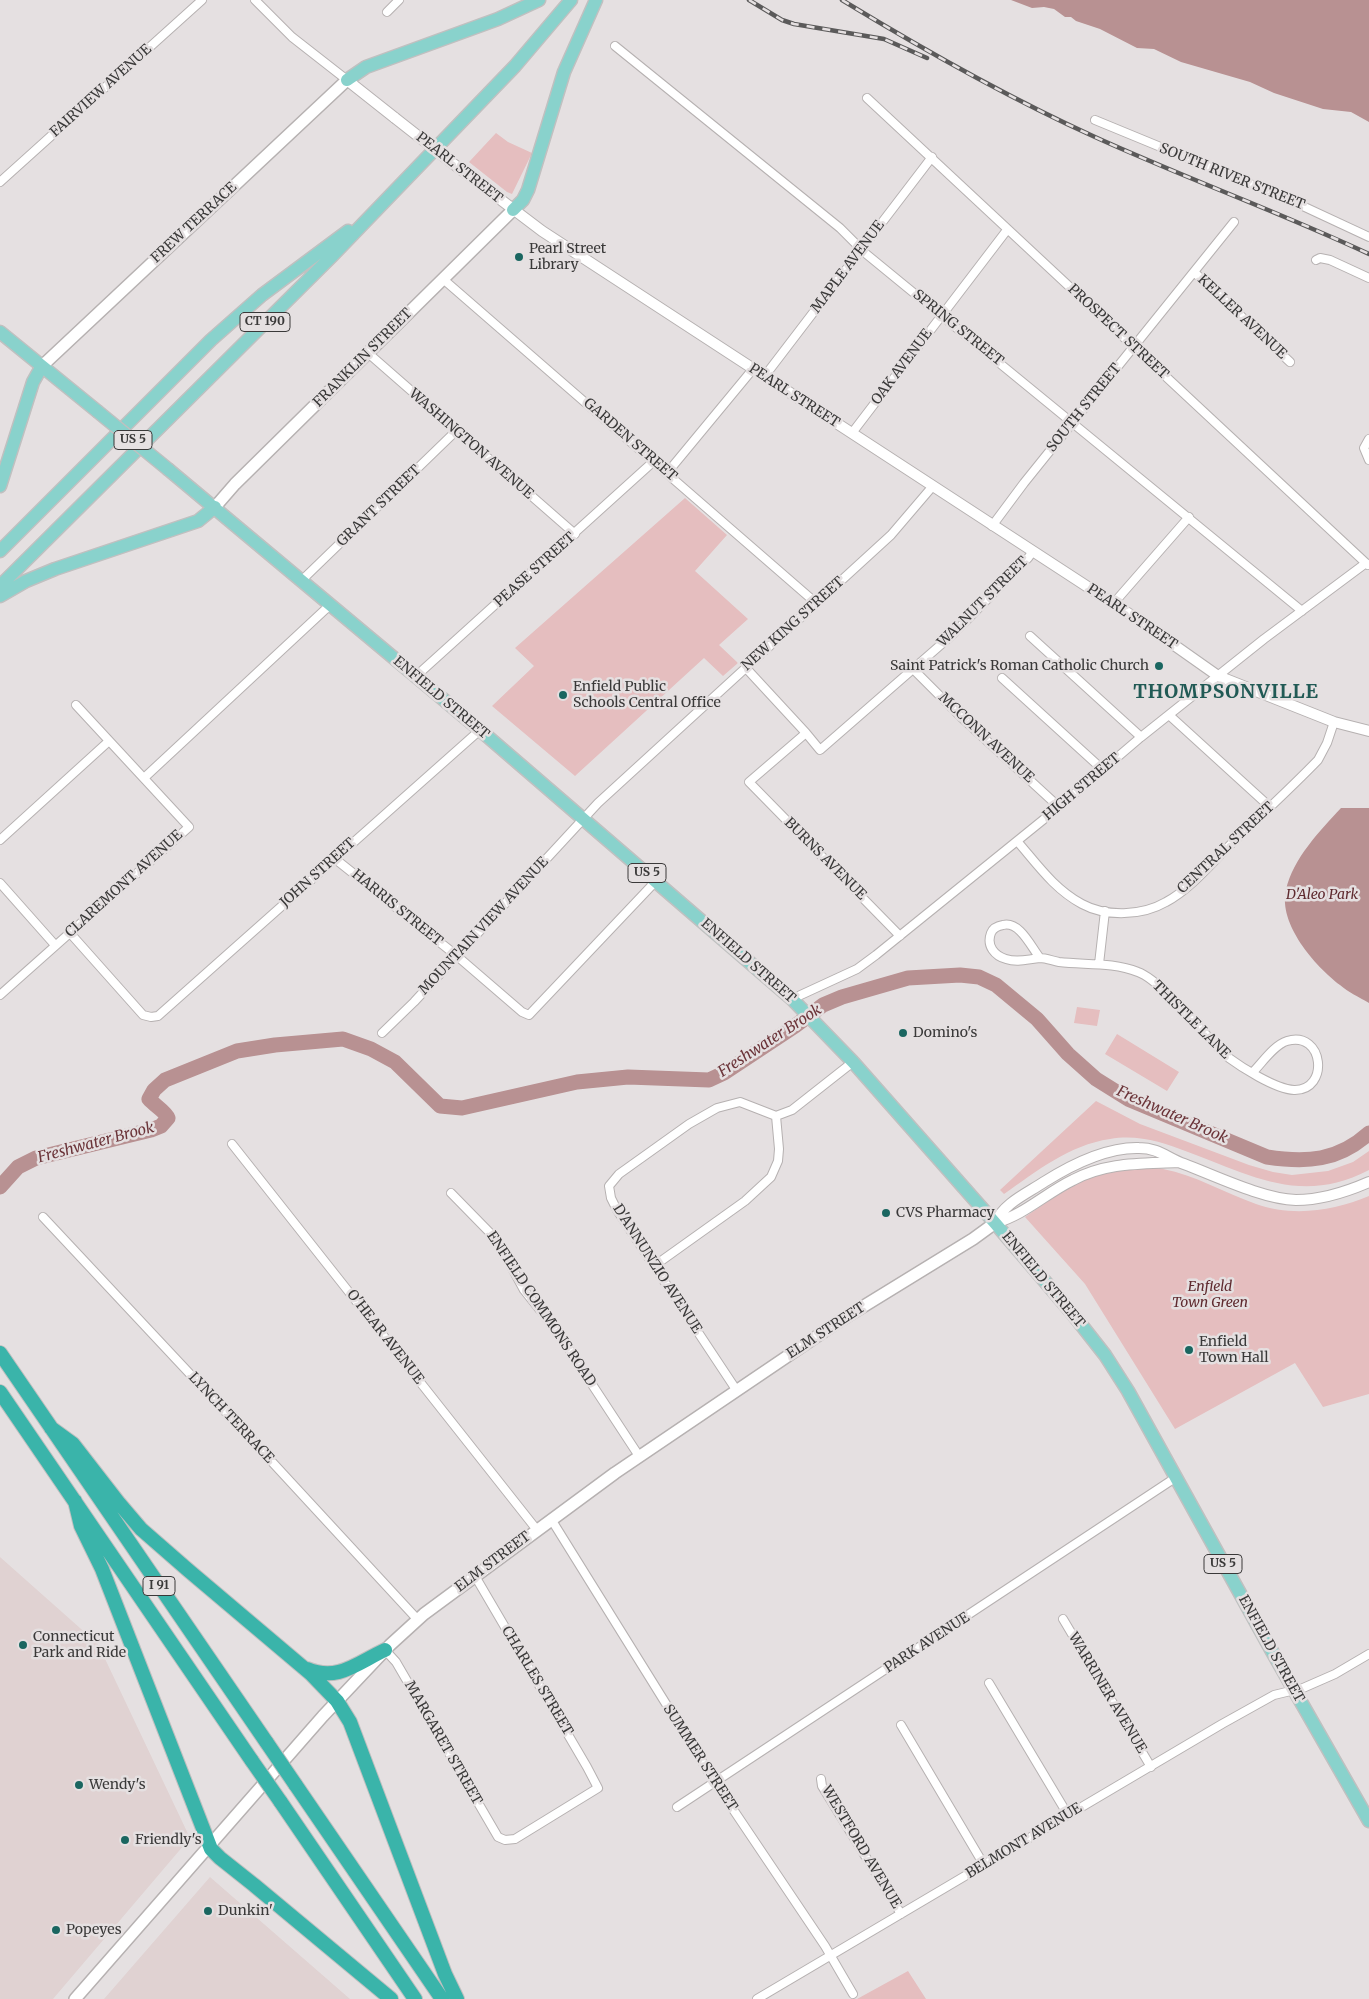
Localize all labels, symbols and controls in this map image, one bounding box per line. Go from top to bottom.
street label: FAIRVIEW AVENUE [47,41,155,141]
street label: PEARL STREET [413,129,505,207]
street label: SOUTH RIVER STREET [1157,140,1307,214]
street label: FREW TERRACE [148,179,240,267]
street label: MAPLE AVENUE [808,218,888,316]
place label: Pearl Street Library [529,241,606,274]
marker: Pearl Street Library [513,251,525,263]
street label: KELLER AVENUE [1194,271,1290,363]
street label: PROSPECT STREET [1064,281,1172,383]
street label: SPRING STREET [909,286,1007,370]
street label: FRANKLIN STREET [310,305,416,411]
road number: CT 190 [240,313,290,332]
street label: OAK AVENUE [868,326,936,408]
street label: PEARL STREET [745,360,843,432]
street label: SOUTH STREET [1043,360,1125,456]
street label: WASHINGTON AVENUE [405,385,537,503]
street label: GARDEN STREET [580,395,680,485]
road number: US 5 [114,430,152,450]
street label: GRANT STREET [334,462,424,550]
street label: PEASE STREET [491,529,579,611]
street label: WALNUT STREET [934,553,1032,651]
street label: NEW KING STREET [738,574,848,674]
street label: PEARL STREET [1084,581,1180,653]
street label: ENFIELD STREET [390,653,492,743]
place label: Saint Patrick's Roman Catholic Church [890,658,1149,674]
marker: Saint Patrick's Roman Catholic Church [1153,660,1165,672]
place label: Enfield Public Schools Central Office [573,679,721,712]
district label: THOMPSONVILLE [1132,682,1320,704]
marker: Enfield Public Schools Central Office [557,689,569,701]
street label: MCCONN AVENUE [935,690,1037,786]
street label: HIGH STREET [1040,750,1124,824]
street label: CENTRAL STREET [1174,799,1278,897]
street label: BURNS AVENUE [781,815,869,903]
street label: CLAREMONT AVENUE [62,827,186,941]
street label: JOHN STREET [277,835,359,911]
street label: MOUNTAIN VIEW AVENUE [416,854,552,998]
road number: US 5 [628,864,666,882]
street label: HARRIS STREET [348,866,446,950]
park label: D'Aleo Park [1286,887,1358,903]
street label: ENFIELD STREET [697,915,799,1007]
street label: THISTLE LANE [1149,978,1233,1062]
water label: Freshwater Brook [715,1001,825,1081]
place label: Domino's [913,1025,977,1041]
marker: Domino's [897,1027,909,1039]
water label: Freshwater Brook [1114,1082,1230,1148]
water label: Freshwater Brook [36,1119,156,1167]
street label: D'ANNUNZIO AVENUE [609,1201,705,1337]
place label: CVS Pharmacy [896,1205,995,1221]
marker: CVS Pharmacy [880,1207,892,1219]
street label: ENFIELD COMMONS ROAD [483,1228,599,1390]
street label: ENFIELD STREET [998,1229,1088,1331]
park label: Enfield Town Green [1172,1279,1248,1311]
street label: O'HEAR AVENUE [343,1287,427,1387]
street label: ELM STREET [784,1299,868,1363]
place label: Enfield Town Hall [1199,1334,1268,1366]
marker: Enfield Town Hall [1183,1344,1195,1356]
street label: LYNCH TERRACE [185,1369,277,1467]
street label: ELM STREET [452,1528,534,1596]
road number: US 5 [1204,1555,1242,1574]
road number: I 91 [143,1576,175,1595]
street label: ENFIELD STREET [1235,1592,1307,1706]
street label: PARK AVENUE [881,1609,973,1677]
street label: CHARLES STREET [498,1623,576,1739]
place label: Connecticut Park and Ride [33,1629,126,1661]
street label: WARRINER AVENUE [1064,1630,1150,1756]
marker: Connecticut Park and Ride [17,1639,29,1651]
street label: MARGARET STREET [401,1678,485,1808]
street label: SUMMER STREET [659,1702,741,1814]
place label: Wendy's [89,1777,146,1793]
marker: Wendy's [73,1779,85,1791]
street label: WESTFORD AVENUE [818,1783,904,1911]
street label: BELMONT AVENUE [963,1800,1085,1882]
place label: Friendly's [135,1832,202,1848]
marker: Friendly's [119,1834,131,1846]
place label: Dunkin' [218,1903,273,1919]
marker: Dunkin' [202,1905,214,1917]
place label: Popeyes [66,1922,122,1938]
marker: Popeyes [50,1924,62,1936]

